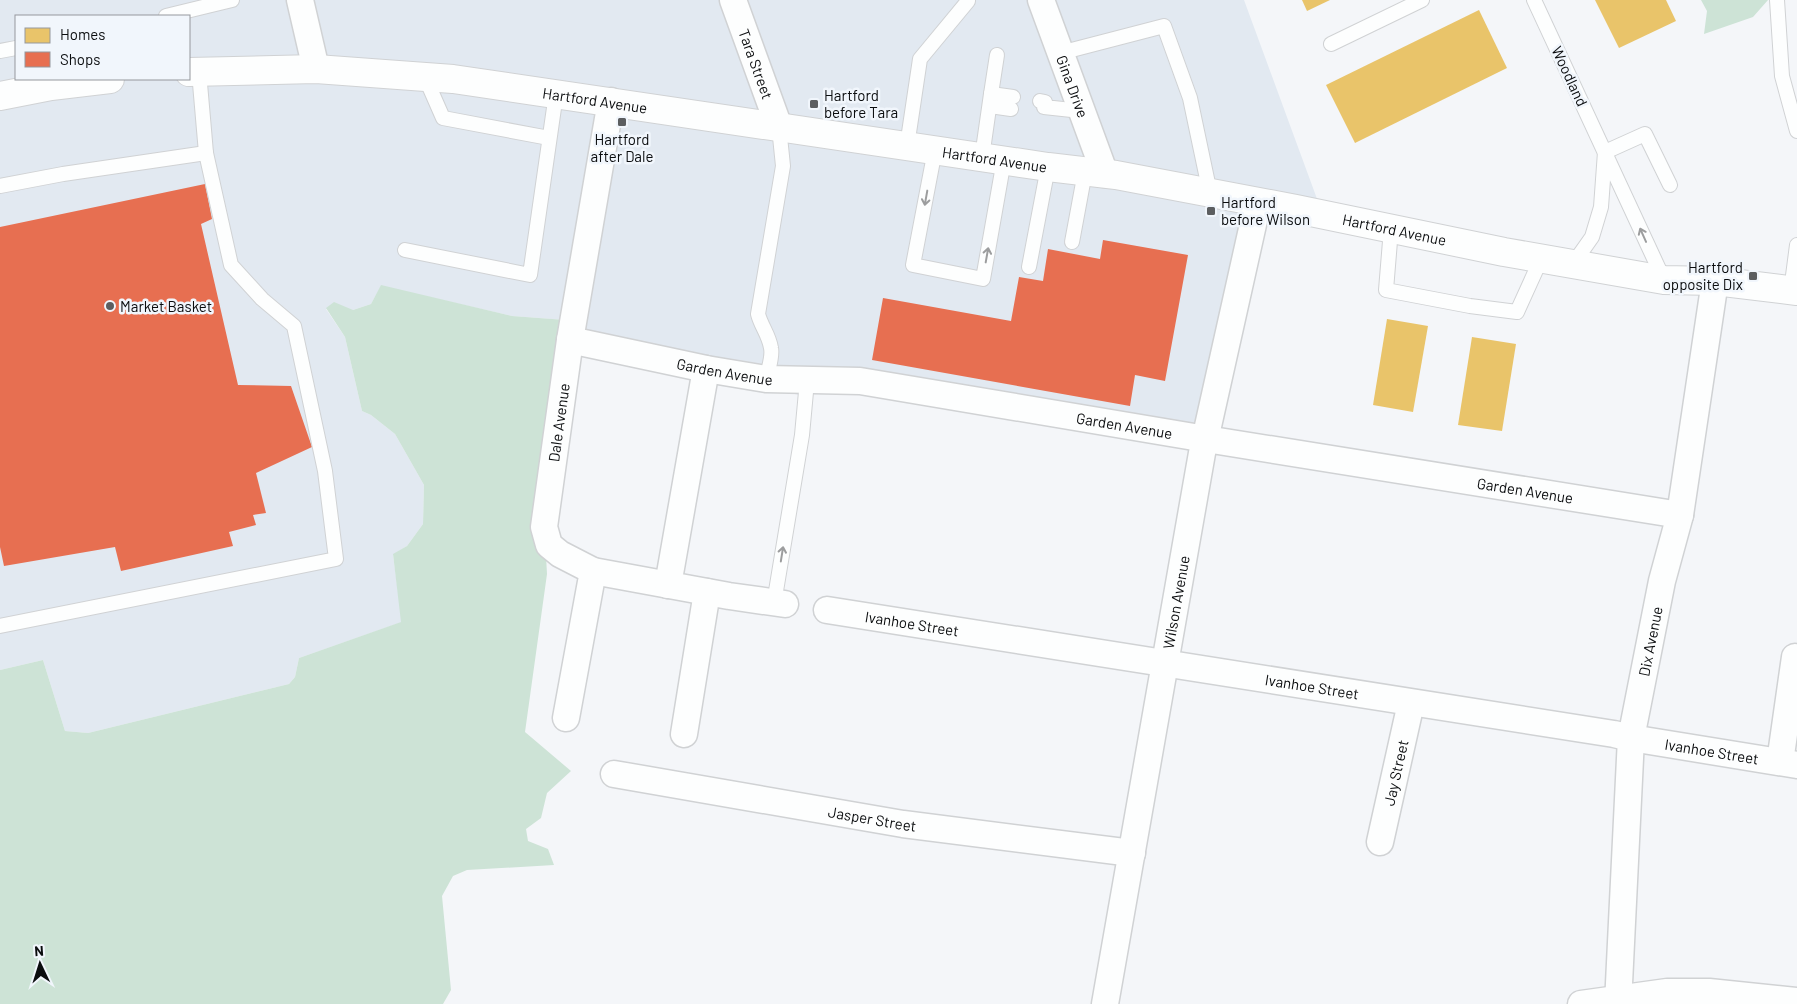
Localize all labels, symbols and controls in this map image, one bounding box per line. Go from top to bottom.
legend [15,15,190,80]
text: Homes [60,25,105,43]
street label: Tara Street [735,27,777,101]
street label: Woodland [1548,43,1592,109]
text: Shops [60,50,100,68]
street label: Gina Drive [1053,53,1092,120]
street label: Hartford Avenue [541,83,649,117]
place label: Hartford before Tara [824,86,898,121]
marker: Hartford before Tara [808,98,820,110]
marker: Hartford after Dale [616,116,628,128]
place label: Hartford after Dale [591,130,653,165]
street label: Hartford Avenue [941,142,1048,176]
one-way arrow [920,190,930,206]
place label: Hartford before Wilson [1221,193,1310,228]
marker: Hartford before Wilson [1205,205,1217,217]
street label: Hartford Avenue [1341,210,1448,249]
one-way arrow [1638,228,1648,243]
one-way arrow [982,247,992,263]
place label: Hartford opposite Dix [1663,258,1743,293]
marker: Hartford opposite Dix [1747,270,1759,282]
place label: Market Basket [120,297,212,315]
marker: Market Basket [104,300,116,312]
street label: Garden Avenue [675,354,773,388]
street label: Dale Avenue [544,382,573,463]
street label: Garden Avenue [1075,408,1174,442]
street label: Garden Avenue [1476,474,1575,507]
one-way arrow [778,547,788,563]
street label: Wilson Avenue [1159,554,1193,650]
street label: Dix Avenue [1634,605,1666,678]
street label: Ivanhoe Street [864,607,960,640]
street label: Ivanhoe Street [1264,670,1360,703]
street label: Ivanhoe Street [1664,735,1760,768]
street label: Jay Street [1379,738,1412,807]
street label: Jasper Street [827,802,917,835]
north arrow [15,939,65,989]
text: N [34,942,44,959]

